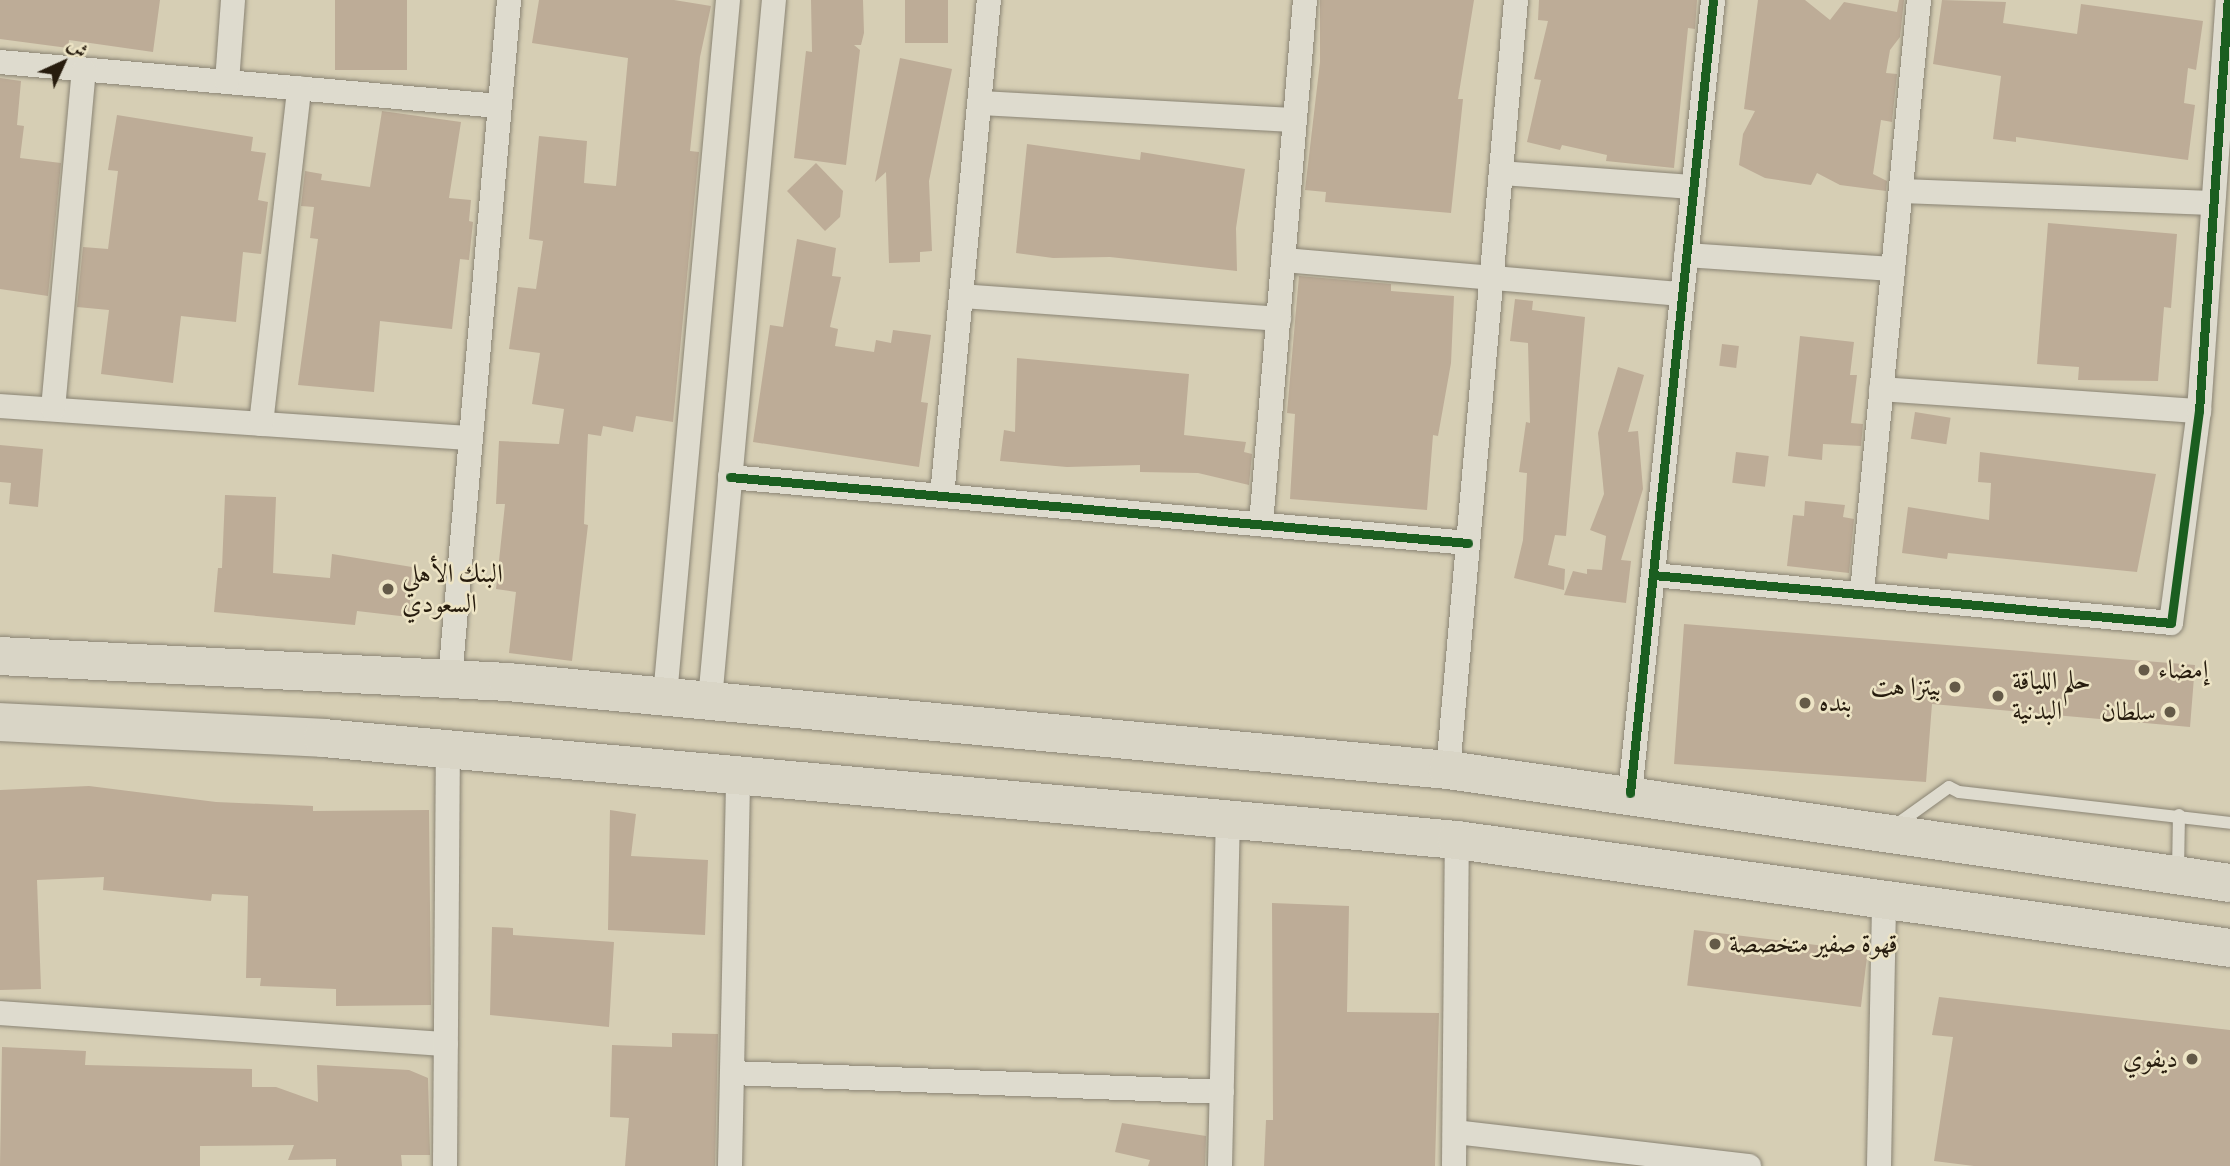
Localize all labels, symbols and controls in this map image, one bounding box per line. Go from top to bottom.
north arrow [28,28,98,98]
text: ش [63,32,94,63]
place label: البنك الأهلي السعودي [402,558,503,620]
marker: البنك الأهلي السعودي [380,581,396,597]
place label: إمضاء [2158,654,2208,686]
marker: إمضاء [2136,662,2152,678]
place label: حلم اللياقة البدنية [2012,665,2091,726]
place label: بيتزا هت [1870,671,1941,703]
marker: بيتزا هت [1947,679,1963,695]
place label: بنده [1819,687,1852,719]
marker: حلم اللياقة البدنية [1990,688,2006,704]
marker: بنده [1797,695,1813,711]
place label: سلطان [2101,696,2156,728]
marker: سلطان [2162,704,2178,720]
place label: قهوة صفير متخصصة [1729,928,1898,960]
marker: قهوة صفير متخصصة [1707,936,1723,952]
place label: ديفوي [2123,1043,2178,1075]
marker: ديفوي [2184,1051,2200,1067]

